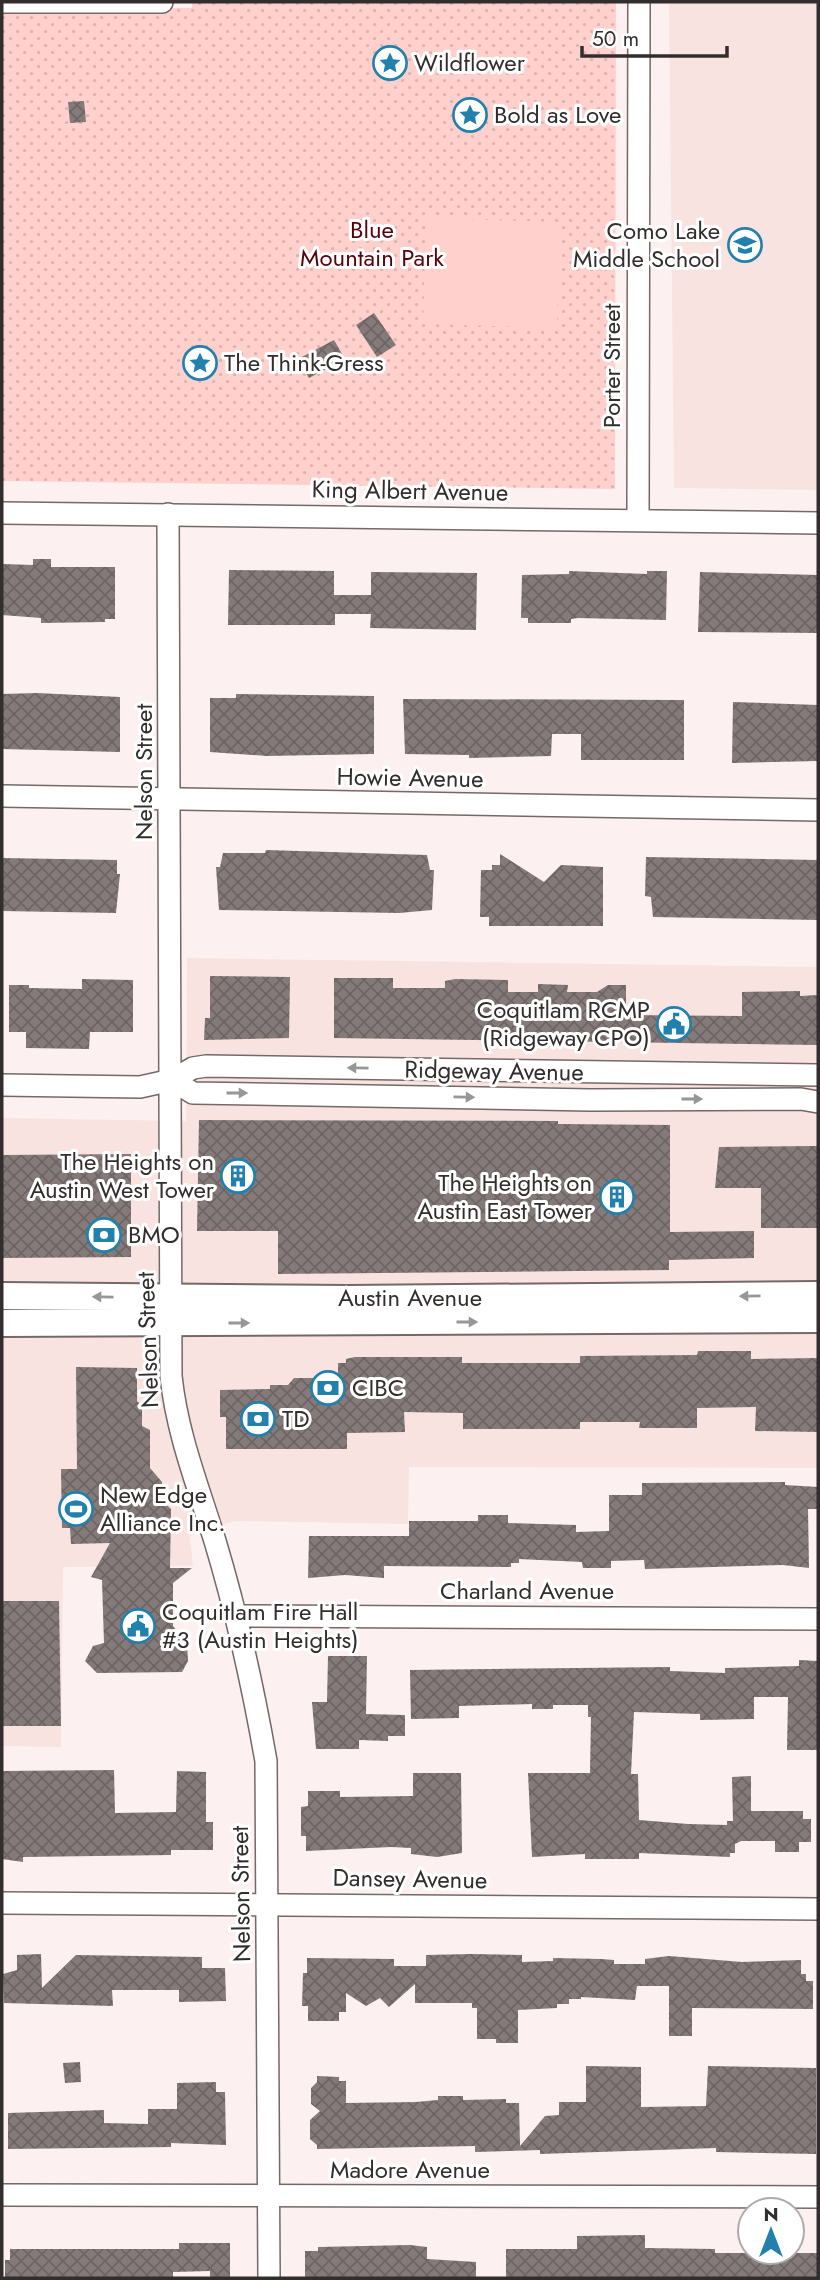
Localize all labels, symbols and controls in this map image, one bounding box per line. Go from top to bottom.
scale bar [582,14,727,58]
text: 50 m [592,24,639,54]
place icon: Wildflower [371,44,409,82]
place label: Wildflower [414,45,526,80]
place icon: Bold as Love [451,96,489,134]
place label: Bold as Love [494,97,621,132]
park label: Blue Mountain Park [300,212,444,275]
place label: Como Lake Middle School [573,213,720,276]
school or university icon: Como Lake Middle School [726,226,764,264]
street label: Porter Street [594,303,629,428]
place icon: The Think-Gress [181,344,219,382]
place label: The Think-Gress [224,345,384,380]
street label: King Albert Avenue [311,471,509,510]
street label: Nelson Street [126,704,161,840]
street label: Howie Avenue [336,759,484,796]
place label: Coquitlam RCMP (Ridgeway CPO) [477,992,650,1055]
public building icon: Coquitlam RCMP (Ridgeway CPO) [655,1005,693,1043]
street label: Ridgeway Avenue [404,1051,584,1090]
one-way arrow [347,1062,369,1074]
one-way arrow [226,1087,248,1098]
one-way arrow [454,1091,476,1103]
one-way arrow [681,1093,703,1105]
place label: The Heights on Austin West Tower [30,1144,215,1207]
building icon: The Heights on Austin West Tower [219,1157,257,1195]
place label: The Heights on Austin East Tower [417,1165,593,1228]
building icon: The Heights on Austin East Tower [598,1178,636,1216]
bank icon: BMO [85,1216,123,1254]
place label: BMO [128,1217,180,1252]
street label: Nelson Street [128,1271,167,1409]
street label: Austin Avenue [338,1280,482,1315]
one-way arrow [739,1290,761,1302]
one-way arrow [92,1291,114,1303]
one-way arrow [456,1316,478,1328]
one-way arrow [228,1317,250,1329]
bank icon: CIBC [309,1369,347,1407]
place label: CIBC [352,1370,404,1405]
bank icon: TD [239,1400,277,1438]
place label: TD [282,1401,309,1436]
place label: New Edge Alliance Inc. [100,1477,225,1540]
sports icon: New Edge Alliance Inc. [57,1490,95,1528]
street label: Charland Avenue [440,1573,614,1608]
place label: Coquitlam Fire Hall #3 (Austin Heights) [162,1594,359,1657]
public building icon: Coquitlam Fire Hall #3 (Austin Heights) [119,1607,157,1645]
street label: Nelson Street [222,1825,259,1962]
street label: Dansey Avenue [332,1860,488,1897]
street label: Madore Avenue [330,2152,490,2187]
north arrow [736,2196,806,2266]
text: N [763,2201,779,2228]

